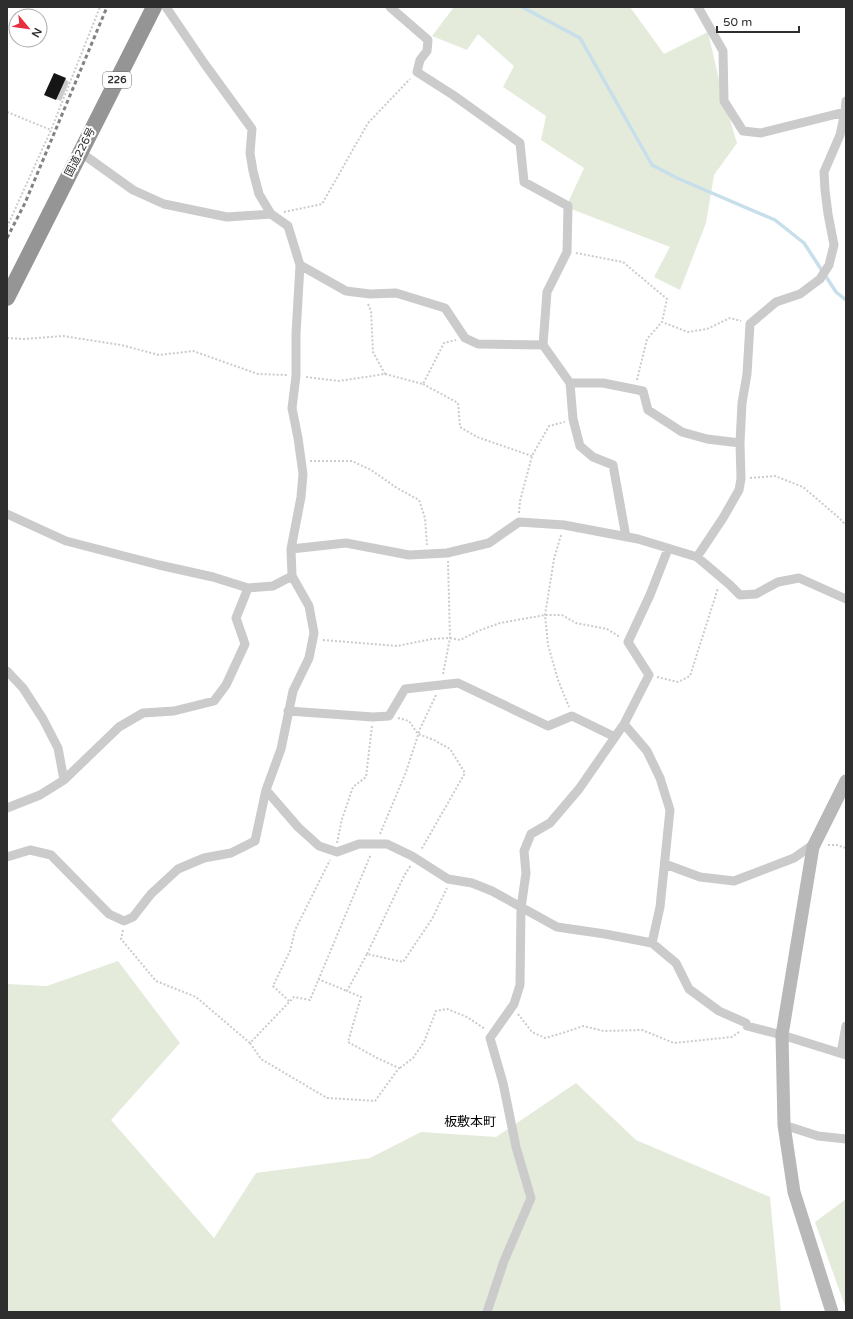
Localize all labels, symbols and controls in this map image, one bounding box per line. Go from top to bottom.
north arrow [8,8,48,48]
scale bar [717,8,799,34]
text: 50 m [723,15,752,29]
text: N [28,26,44,40]
road number: 226 [103,72,131,88]
street label: 国道226号 [62,125,98,179]
district label: 板敷本町 [444,1114,496,1130]

